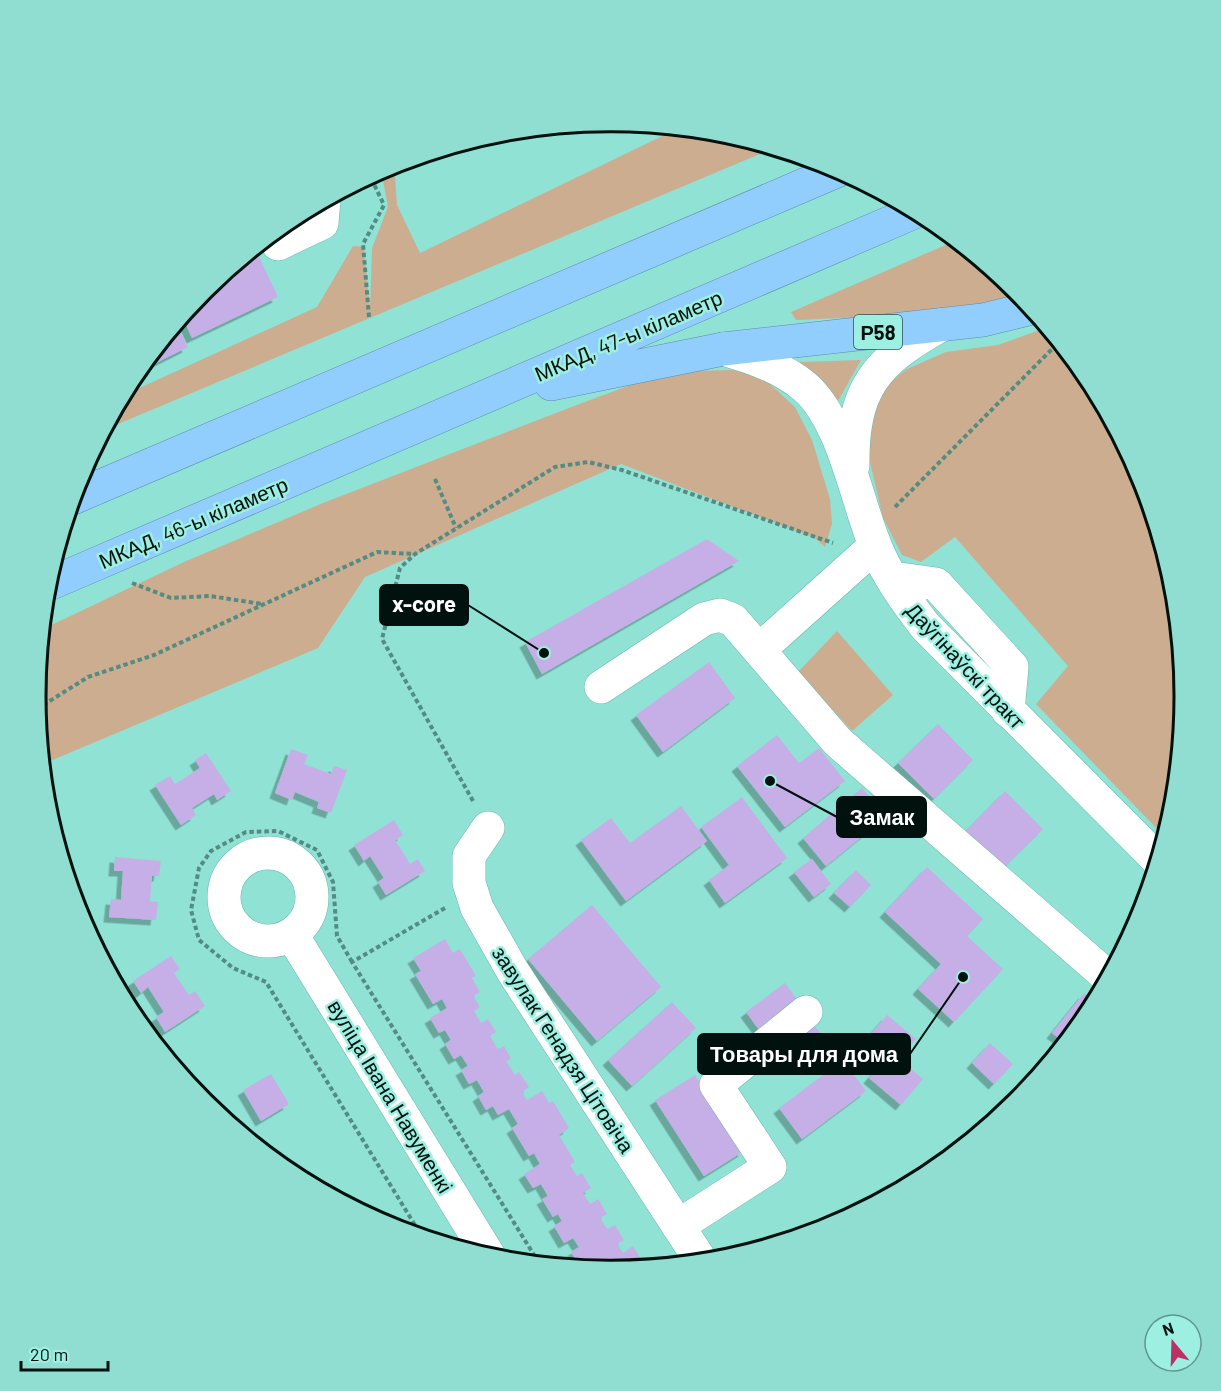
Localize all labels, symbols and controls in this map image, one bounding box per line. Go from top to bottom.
street label: МКАД, 47-ы кіламетр [530,284,726,386]
road number: Р58 [854,315,902,349]
street label: МКАД, 46-ы кіламетр [95,471,291,573]
callout: x-core [380,585,468,625]
text: x-core [392,590,456,616]
street label: Даўгінаўскі тракт [901,597,1031,733]
callout: Замак [837,797,926,837]
text: Замак [849,803,916,829]
street label: завулак Генадзя Цітовіча [488,941,640,1157]
street label: вуліца Івана Навуменкі [323,995,459,1197]
callout: Товары для дома [698,1034,910,1074]
text: Товары для дома [710,1040,899,1067]
north arrow [1143,1313,1203,1373]
text: N [1160,1318,1176,1339]
scale bar [21,1334,108,1372]
text: 20 m [30,1343,68,1365]

